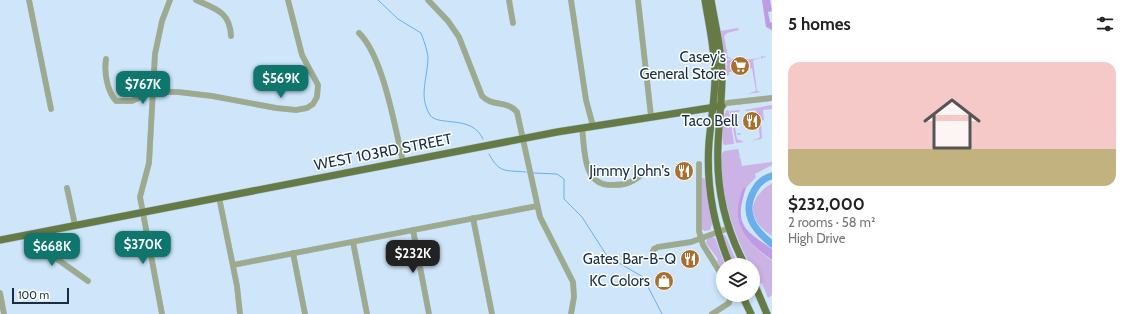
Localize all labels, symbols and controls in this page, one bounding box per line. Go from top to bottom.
icon: filters [1094,13,1116,35]
text: 5 homes [788,14,851,34]
place label: Casey's General Store [639,48,726,83]
supermarket icon: Casey's General Store [729,55,751,77]
pin: $569K [253,65,309,99]
text: $569K [262,70,300,86]
pin: $767K [115,71,171,105]
text: $767K [125,76,161,92]
icon: home [916,88,988,160]
restaurant icon: Taco Bell [741,110,763,132]
place label: Taco Bell [682,112,738,130]
street label: WEST 103RD STREET [313,130,453,174]
restaurant icon: Jimmy John's [673,160,695,182]
place label: Jimmy John's [588,162,670,180]
text: $232,000 [788,194,865,214]
text: 2 rooms · 58 m² [788,214,875,230]
text: High Drive [788,230,845,246]
pin: $370K [115,231,171,265]
pin: $668K [24,233,80,267]
text: $370K [124,236,162,252]
text: $668K [33,238,71,254]
pin: $232K [385,240,441,274]
text: $232K [395,245,431,261]
restaurant icon: Gates Bar-B-Q [679,248,701,270]
place label: Gates Bar-B-Q [583,250,676,268]
map controls [716,258,760,302]
button: layers [716,258,760,302]
shop icon: KC Colors [653,270,675,292]
place label: KC Colors [589,272,650,290]
scale bar [12,286,69,305]
text: 100 m [18,288,49,302]

